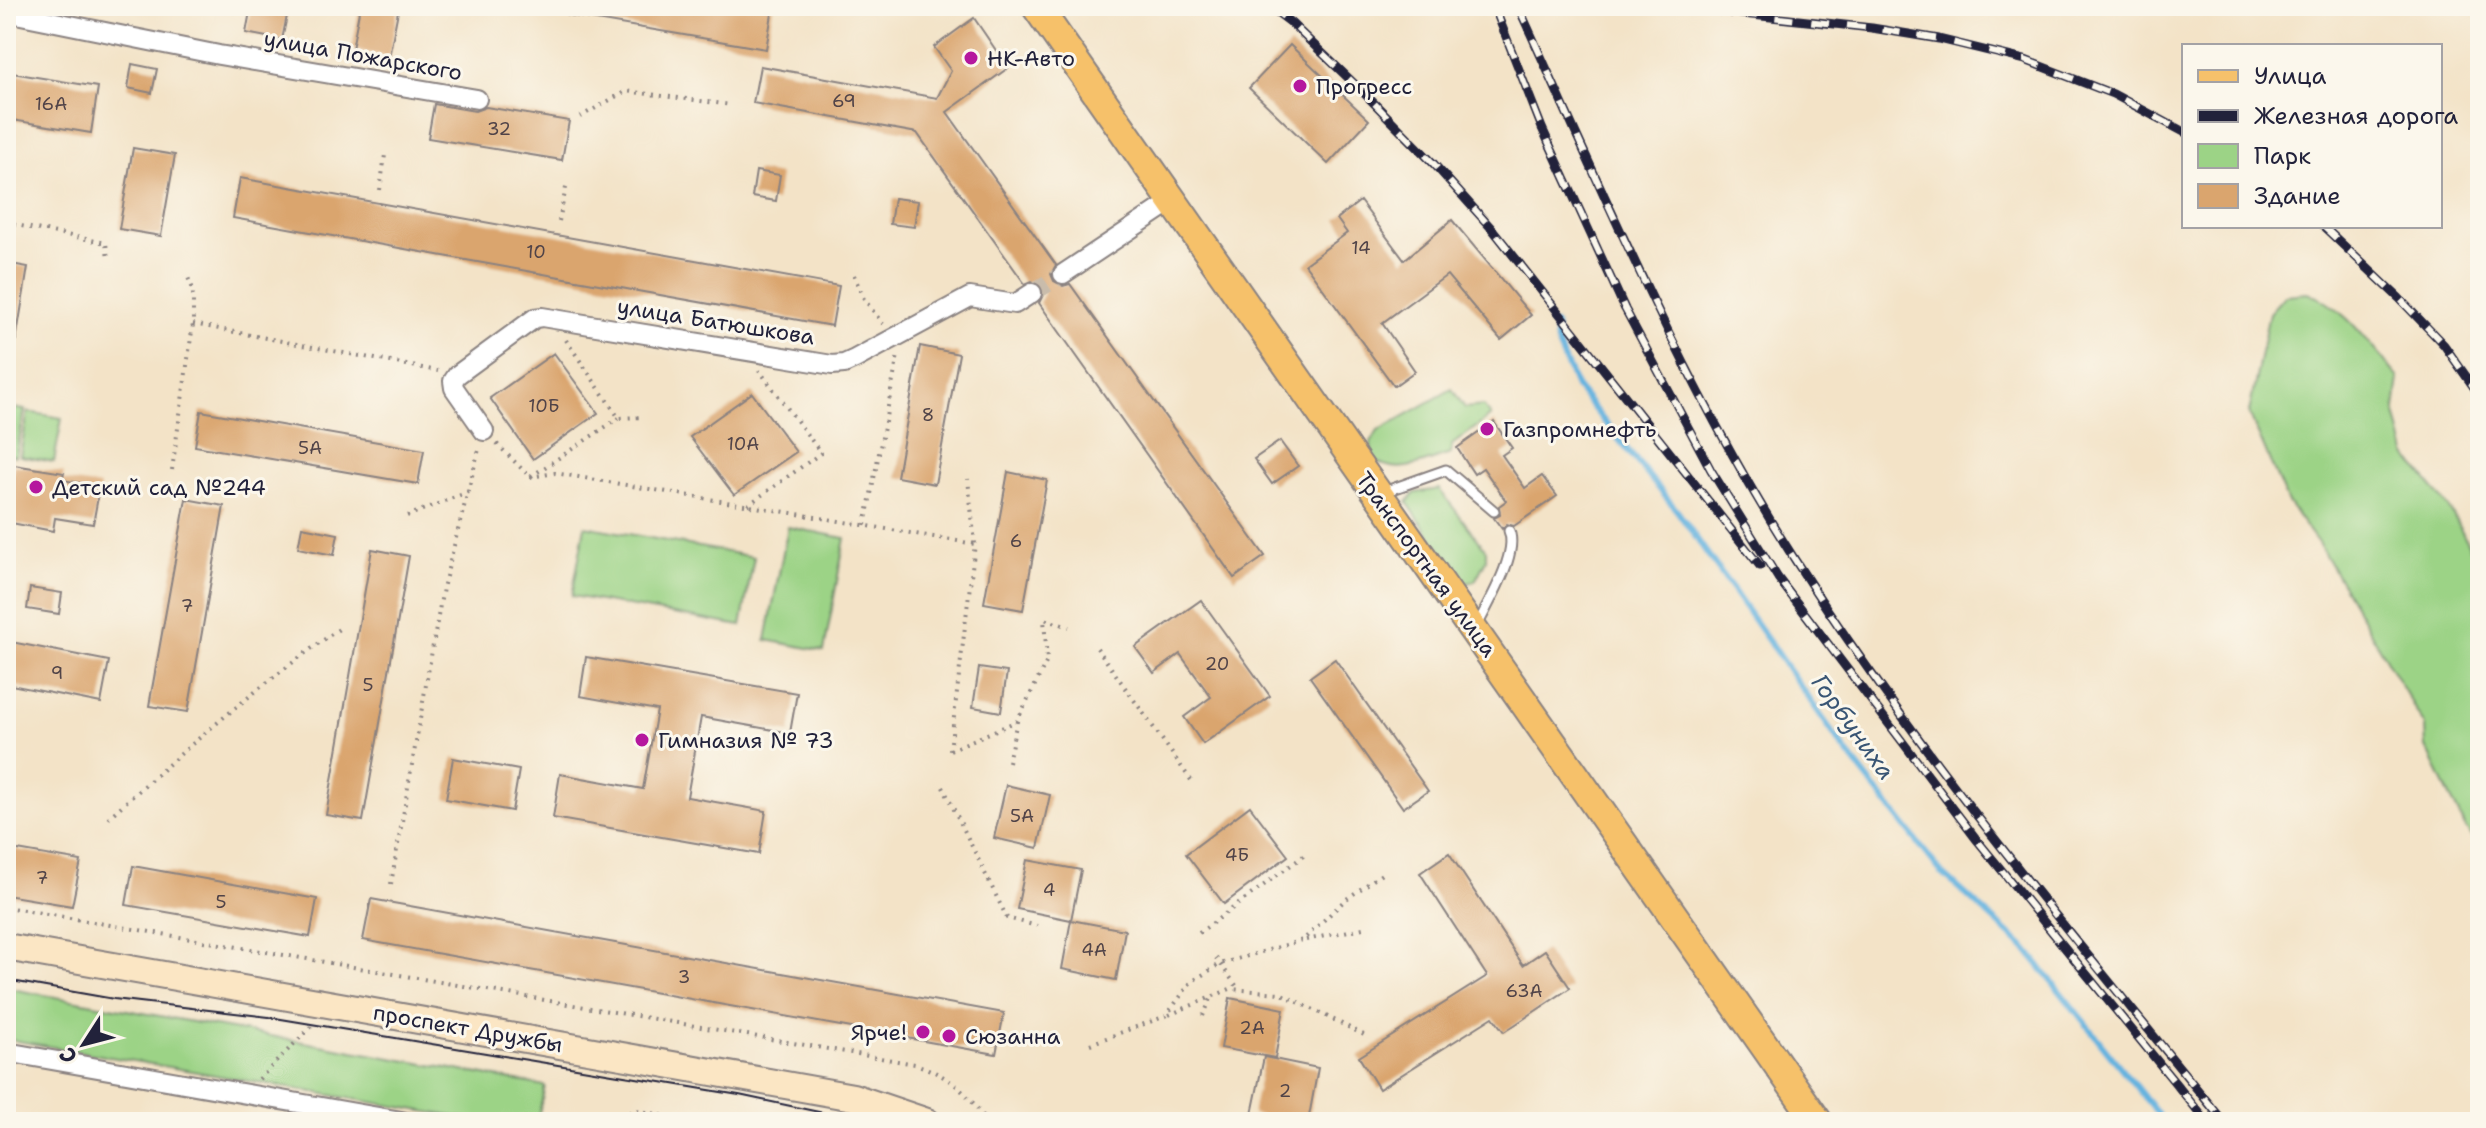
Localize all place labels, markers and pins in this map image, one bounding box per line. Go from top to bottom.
place label: НК-Авто [987,44,1075,73]
marker: НК-Авто [962,49,980,67]
place label: Прогресс [1316,72,1412,101]
marker: Прогресс [1291,77,1309,95]
place label: Газпромнефть [1503,415,1656,444]
marker: Газпромнефть [1478,420,1496,438]
place label: Детский сад №244 [52,473,266,502]
marker: Детский сад №244 [27,478,45,496]
place label: Гимназия № 73 [658,726,834,755]
marker: Гимназия № 73 [633,731,651,749]
place label: Ярче! [851,1018,907,1047]
place label: Сюзанна [965,1022,1061,1051]
marker: Ярче! [914,1023,932,1041]
marker: Сюзанна [940,1027,958,1045]

